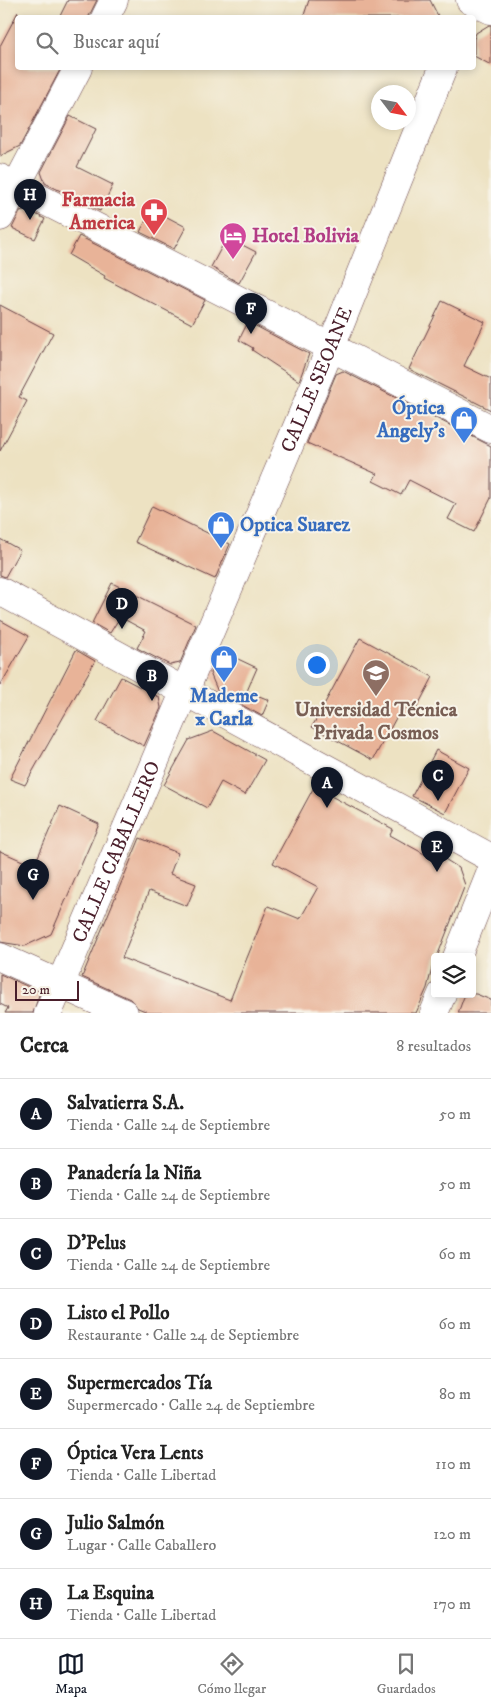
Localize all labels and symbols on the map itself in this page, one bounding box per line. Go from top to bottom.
north arrow [371,85,416,130]
pin: H [14,179,46,220]
place label: Farmacia America [62,188,136,236]
pharmacy icon: Farmacia America [139,197,169,236]
hotel icon: Hotel Bolivia [218,221,248,260]
place label: Hotel Bolivia [252,224,360,249]
pin: F [235,293,267,334]
street label: CALLE SEOANE [275,303,358,456]
place label: Óptica Angely's [376,395,445,444]
shop icon: Óptica Angely's [449,405,479,444]
shop icon: Optica Suarez [206,510,236,549]
place label: Optica Suarez [240,513,351,538]
pin: D [106,588,138,629]
shop icon: Mademe x Carla [209,644,239,683]
your location [304,652,330,678]
school or university icon: Universidad Técnica Privada Cosmos [361,658,391,697]
pin: B [136,660,168,701]
place label: Mademe x Carla [190,684,259,732]
place label: Universidad Técnica Privada Cosmos [295,698,458,746]
street label: CALLE CABALLERO [67,757,166,947]
pin: C [422,760,454,801]
pin: A [311,767,343,808]
pin: E [421,831,453,872]
pin: G [17,859,49,900]
scale bar [15,978,79,1001]

